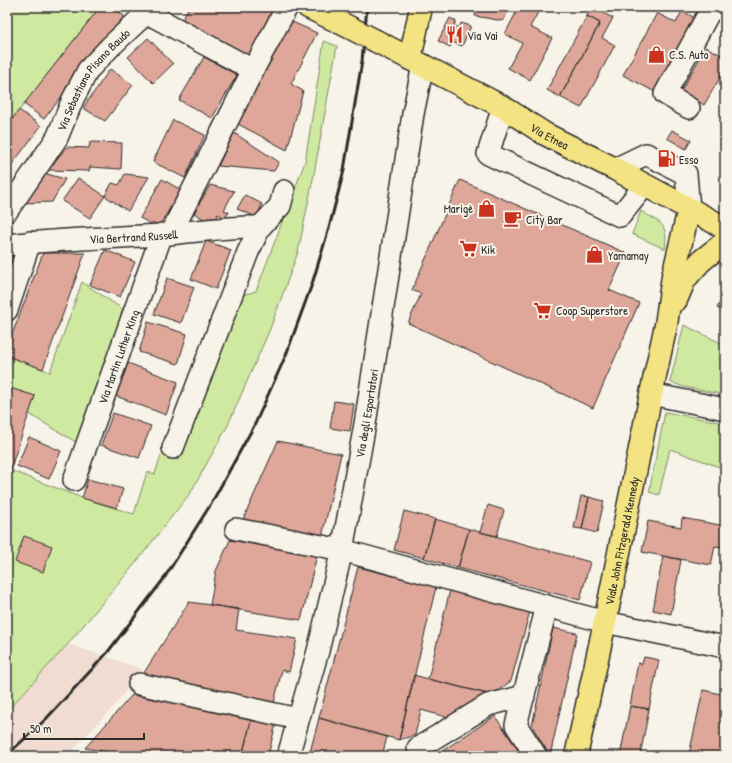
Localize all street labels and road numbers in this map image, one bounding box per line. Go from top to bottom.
street label: Via Sebastiano Pisano Baudo [52,24,133,133]
street label: Via Etnea [527,118,572,153]
street label: Via Bertrand Russell [89,225,179,247]
street label: Via Martin Luther King [93,307,143,406]
street label: Via degli Esportatori [351,367,382,459]
street label: Viale John Fitzgerald Kennedy [600,475,643,606]

